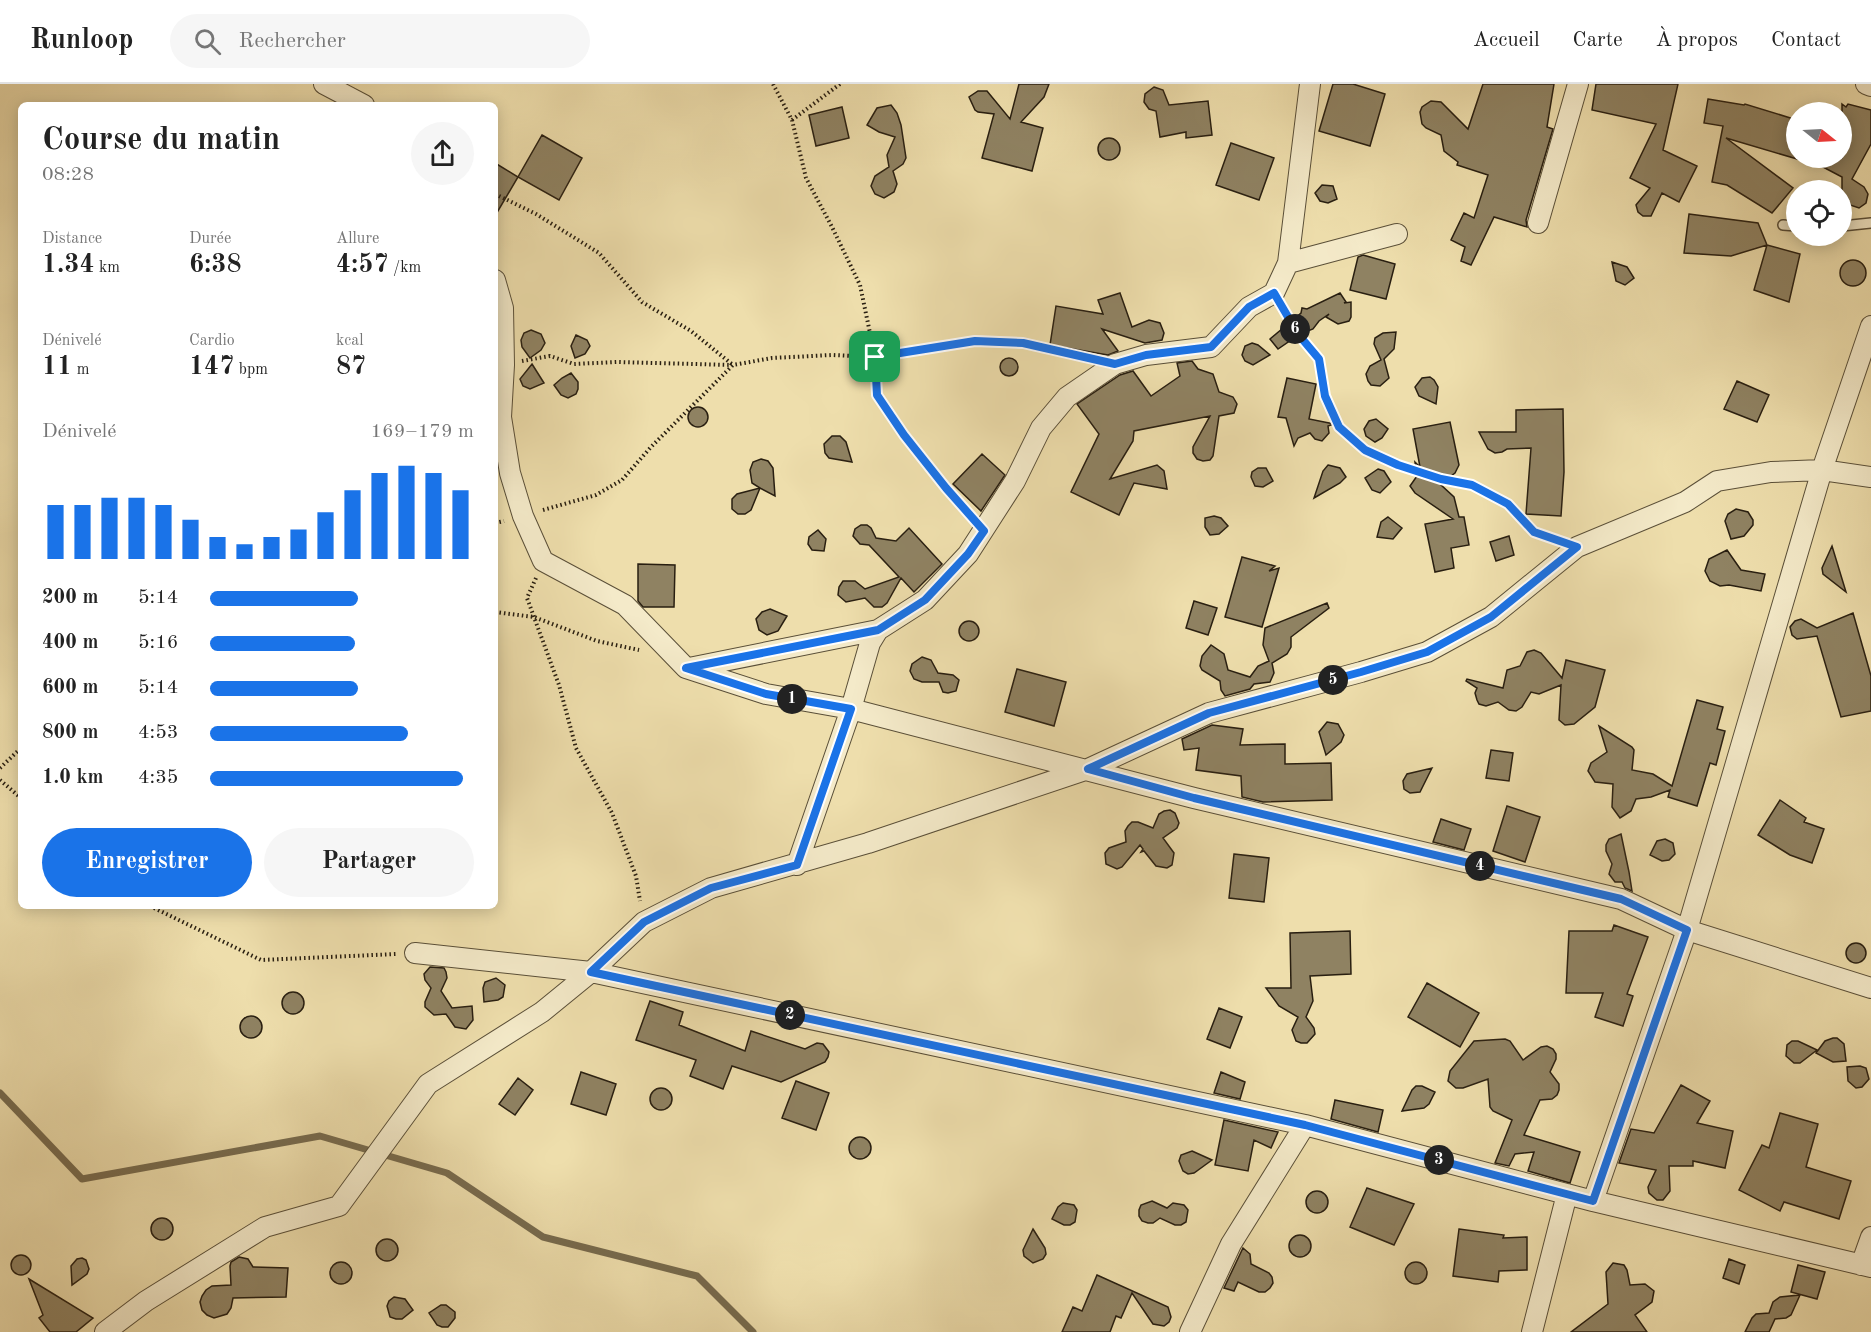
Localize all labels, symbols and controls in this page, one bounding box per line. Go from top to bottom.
search box [170,14,590,68]
icon: search [191,25,224,58]
text: Runloop [30,27,134,55]
text: Rechercher [239,30,346,52]
text: Accueil [1473,30,1540,51]
text: Carte [1573,30,1623,51]
text: À propos [1656,30,1738,51]
text: Contact [1771,30,1841,51]
north arrow [1786,102,1852,168]
map controls [1786,102,1852,246]
button: share [411,122,474,185]
text: Course du matin [42,124,280,157]
text: 08:28 [42,165,94,185]
button: locate [1786,180,1852,246]
text: Distance [42,231,102,247]
text: Durée [189,231,231,247]
text: Allure [336,231,379,247]
text: 1.34 [42,252,95,278]
text: 6:38 [189,252,242,278]
text: 4:57 [336,252,389,278]
text: km [95,260,120,276]
text: /km [389,260,421,276]
pin: 6 [1280,314,1310,344]
text: 6 [1290,321,1300,337]
pin [849,331,900,382]
text: Dénivelé [42,333,102,349]
text: Cardio [189,333,235,349]
text: kcal [336,333,364,349]
icon: arrive [858,340,891,373]
text: 11 [42,354,72,380]
text: 147 [189,354,234,380]
text: 87 [336,354,366,380]
text: m [72,362,89,378]
text: bpm [234,362,268,378]
text: Dénivelé [42,422,116,442]
text: 169–179 m [371,422,474,442]
text: 200 m [42,588,98,608]
text: 5:14 [138,588,178,608]
text: 400 m [42,633,98,653]
text: 5:16 [138,633,178,653]
pin: 5 [1318,665,1348,695]
text: 5 [1328,672,1338,688]
text: 600 m [42,678,98,698]
text: 5:14 [138,678,178,698]
pin: 1 [777,684,807,714]
text: 1 [787,691,797,707]
text: 800 m [42,723,98,743]
text: 4:53 [138,723,178,743]
text: 1.0 km [42,768,104,788]
text: 4:35 [138,768,178,788]
button: Enregistrer [42,828,252,897]
button: Partager [264,828,474,897]
pin: 4 [1465,851,1495,881]
text: 4 [1475,858,1485,874]
pin: 2 [775,1000,805,1030]
text: 2 [785,1007,795,1023]
pin: 3 [1424,1145,1454,1175]
text: 3 [1434,1152,1444,1168]

